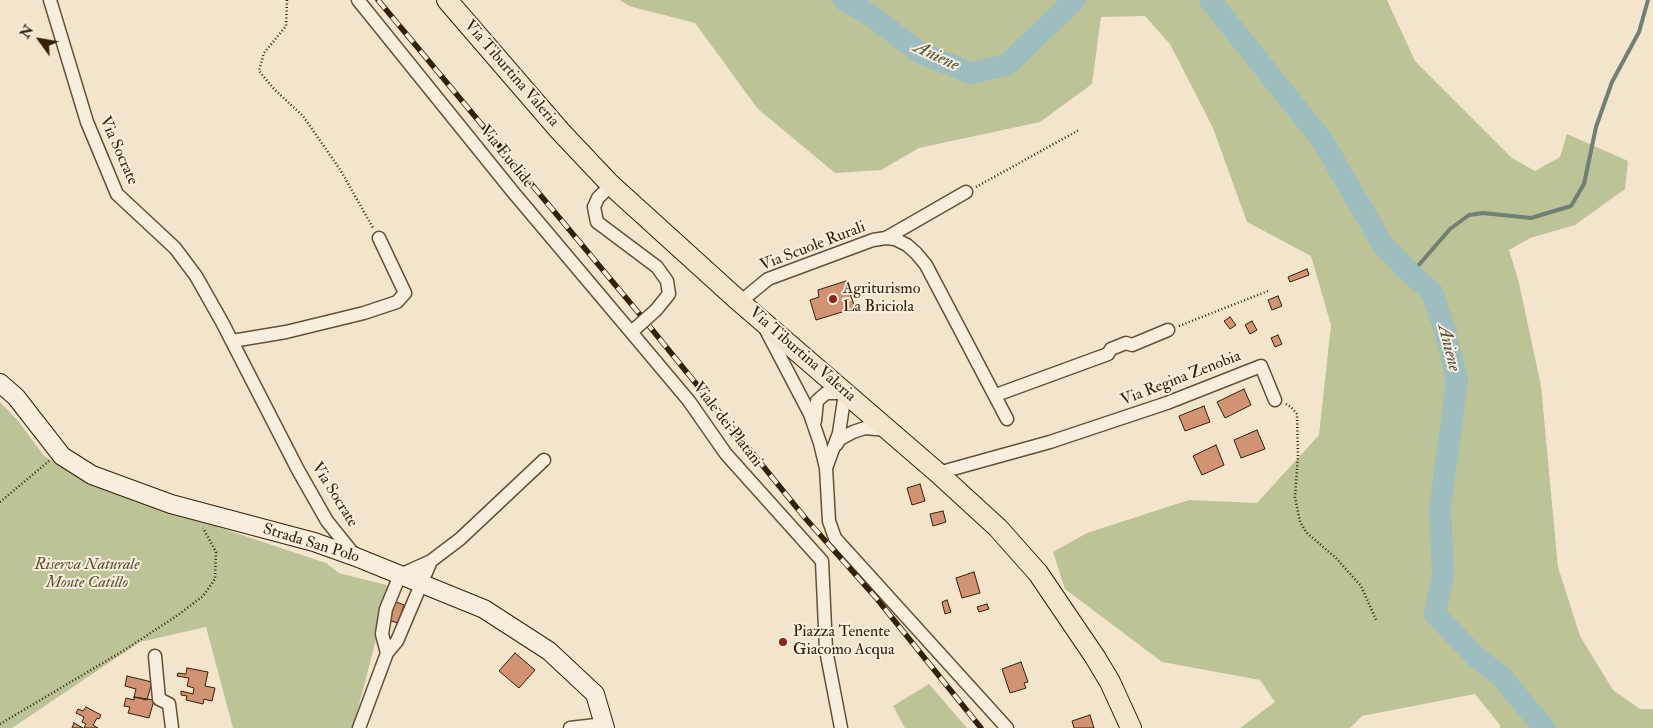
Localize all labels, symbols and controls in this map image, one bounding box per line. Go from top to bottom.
north arrow [15,15,65,65]
street label: Via Tiburtina Valeria [459,17,563,131]
text: N [16,22,37,42]
water label: Aniene [910,37,962,77]
street label: Via Socrate [94,114,142,188]
street label: Via Euclide [475,122,537,192]
street label: Via Scuole Rurali [758,218,868,276]
place label: Agriturismo La Briciola [843,280,920,318]
marker: Agriturismo La Briciola [827,293,839,305]
street label: Via Tiburtina Valeria [745,303,859,407]
water label: Aniene [1432,322,1464,374]
street label: Via Regina Zenobia [1118,347,1244,411]
street label: Viale dei Platani [688,379,766,471]
street label: Via Socrate [307,459,361,531]
street label: Strada San Polo [260,520,362,568]
park label: Riserva Naturale Monte Catillo [35,556,139,594]
place label: Piazza Tenente Giacomo Acqua [793,623,895,661]
marker: Piazza Tenente Giacomo Acqua [777,636,789,648]

